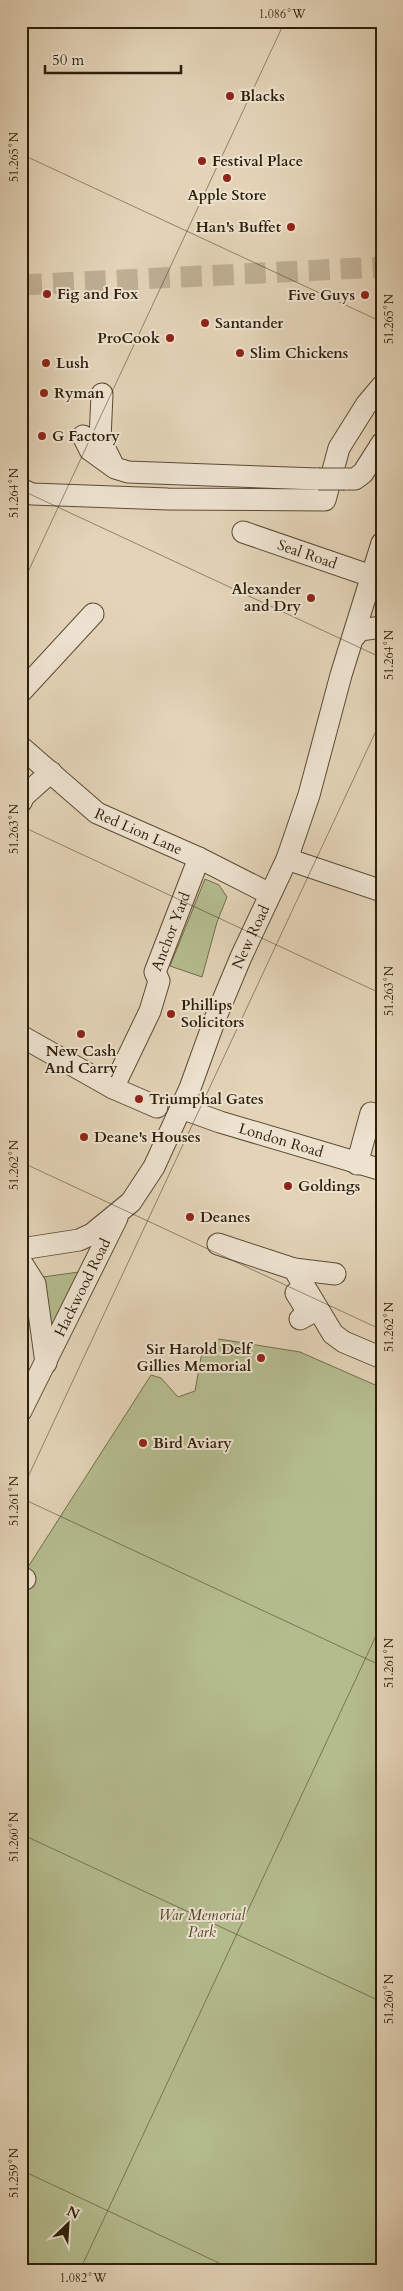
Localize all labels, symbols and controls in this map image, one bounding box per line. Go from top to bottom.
text: 1.086°W [258,6,306,22]
scale bar [45,42,181,74]
text: 50 m [52,50,84,70]
place label: Blacks [240,86,285,106]
marker: Blacks [224,90,236,102]
text: 51.265°N [6,131,22,182]
place label: Festival Place [212,151,303,171]
marker: Festival Place [196,155,208,167]
marker: Apple Store [221,172,233,184]
place label: Apple Store [187,185,267,205]
place label: Han's Buffet [196,217,282,237]
marker: Han's Buffet [285,221,297,233]
place label: Fig and Fox [57,284,138,304]
place label: Five Guys [288,285,355,305]
marker: Fig and Fox [41,288,53,300]
marker: Five Guys [359,289,371,301]
text: 51.265°N [381,293,397,344]
place label: Santander [215,313,284,333]
marker: Santander [199,317,211,329]
place label: ProCook [97,328,161,348]
marker: ProCook [164,332,176,344]
place label: Slim Chickens [250,343,348,363]
marker: Slim Chickens [234,347,246,359]
place label: Lush [56,353,90,373]
marker: Lush [40,357,52,369]
place label: Ryman [54,383,105,403]
marker: Ryman [38,387,50,399]
place label: G Factory [52,426,120,446]
marker: G Factory [36,430,48,442]
text: 51.264°N [6,467,22,518]
street label: Seal Road [275,535,340,574]
place label: Alexander and Dry [231,579,302,616]
marker: Alexander and Dry [305,592,317,604]
text: 51.264°N [381,629,397,680]
text: 51.263°N [6,803,22,854]
street label: Red Lion Lane [91,803,186,860]
street label: Anchor Yard [146,889,195,974]
street label: New Road [227,902,274,972]
text: 51.263°N [381,965,397,1016]
place label: Phillips Solicitors [181,995,244,1032]
marker: Phillips Solicitors [165,1008,177,1020]
marker: New Cash And Carry [75,1028,87,1040]
place label: New Cash And Carry [44,1041,118,1078]
place label: Triumphal Gates [149,1089,264,1109]
marker: Triumphal Gates [133,1093,145,1105]
street label: London Road [236,1118,326,1162]
place label: Deane's Houses [94,1127,201,1147]
marker: Deane's Houses [78,1131,90,1143]
text: 51.262°N [6,1139,22,1190]
place label: Goldings [298,1176,360,1196]
marker: Goldings [282,1180,294,1192]
place label: Deanes [200,1207,250,1227]
marker: Deanes [184,1211,196,1223]
street label: Hackwood Road [50,1235,115,1340]
text: 51.262°N [381,1301,397,1352]
place label: Sir Harold Delf Gillies Memorial [136,1339,254,1376]
marker: Sir Harold Delf Gillies Memorial [255,1352,267,1364]
place label: Bird Aviary [153,1433,232,1453]
marker: Bird Aviary [137,1437,149,1449]
text: 51.261°N [6,1475,22,1526]
text: 51.261°N [381,1637,397,1688]
text: 51.260°N [6,1811,22,1862]
park label: War Memorial Park [159,1905,246,1942]
text: 51.260°N [381,1973,397,2024]
text: 51.259°N [6,2147,22,2198]
north arrow [42,2198,92,2248]
text: N [64,2201,83,2224]
text: 1.082°W [59,2270,107,2286]

